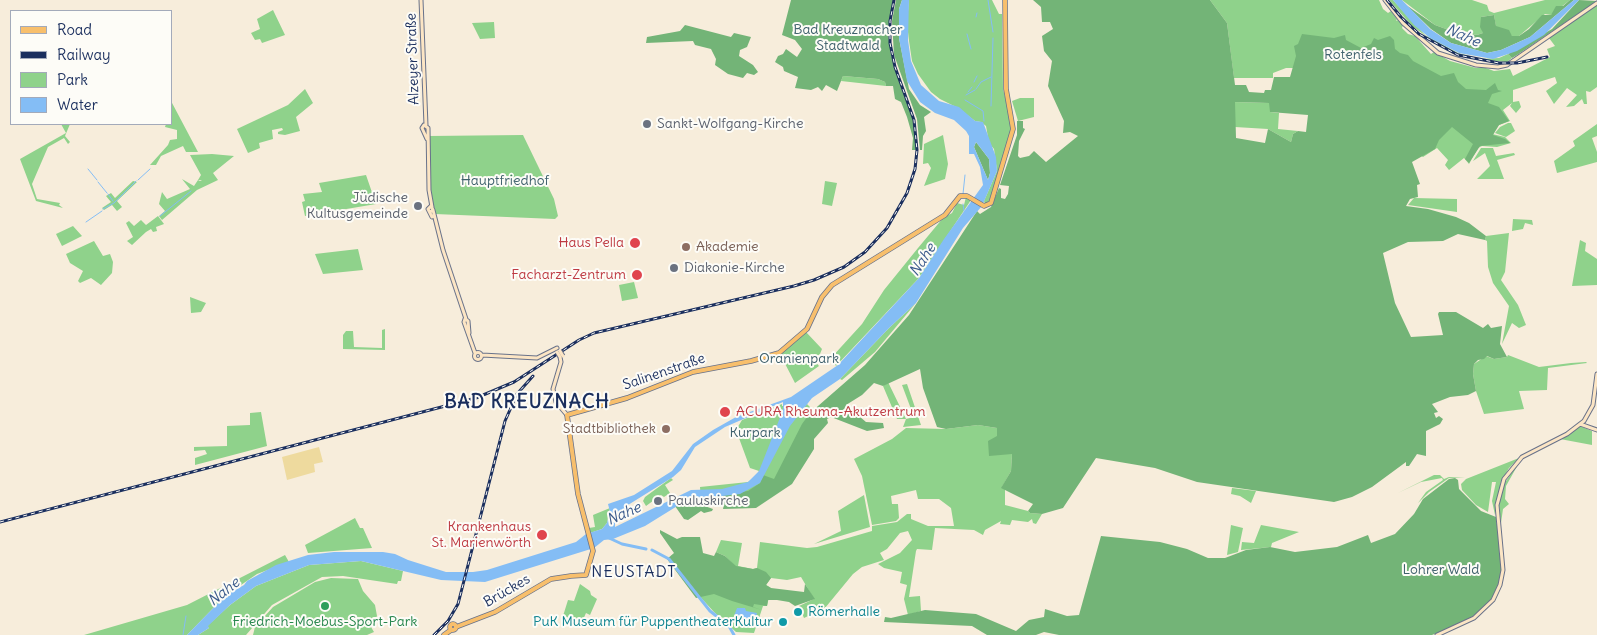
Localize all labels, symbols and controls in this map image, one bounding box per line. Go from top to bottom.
legend [10,10,172,125]
street label: Alzeyer Straße [403,13,423,105]
text: Road [57,20,92,39]
water label: Nahe [1443,21,1483,51]
park label: Bad Kreuznacher Stadtwald [793,22,903,54]
text: Railway [57,45,111,64]
park label: Rotenfels [1324,47,1382,63]
text: Park [57,70,88,89]
text: Water [57,95,98,114]
place label: Sankt-Wolfgang-Kirche [657,116,803,132]
marker: Sankt-Wolfgang-Kirche [641,118,653,130]
park label: Hauptfriedhof [461,173,549,189]
place label: Jüdische Kultusgemeinde [307,190,408,222]
marker: Jüdische Kultusgemeinde [412,200,424,212]
place label: Haus Pella [558,235,624,251]
marker: Haus Pella [628,236,642,250]
place label: Akademie [696,239,759,255]
water label: Nahe [906,240,940,280]
marker: Akademie [680,241,692,253]
place label: Diakonie-Kirche [684,260,785,276]
marker: Diakonie-Kirche [668,262,680,274]
place label: Facharzt-Zentrum [511,267,626,283]
marker: Facharzt-Zentrum [630,268,644,282]
street label: Salinenstraße [621,350,707,394]
park label: Oranienpark [759,351,839,367]
district label: BAD KREUZNACH [443,392,611,414]
place label: ACURA Rheuma-Akutzentrum [736,404,926,420]
marker: ACURA Rheuma-Akutzentrum [718,405,732,419]
place label: Stadtbibliothek [563,421,656,437]
marker: Stadtbibliothek [660,423,672,435]
park label: Kurpark [729,425,781,441]
place label: Pauluskirche [668,493,748,509]
marker: Pauluskirche [652,495,664,507]
water label: Nahe [604,499,644,529]
place label: Krankenhaus St. Marienwörth [431,519,531,552]
marker: Krankenhaus St. Marienwörth [535,528,549,542]
district label: NEUSTADT [590,562,678,582]
park label: Lohrer Wald [1403,562,1479,578]
street label: Brückes [481,571,533,611]
water label: Nahe [205,574,243,610]
marker: Friedrich-Moebus-Sport-Park [319,600,331,612]
place label: Römerhalle [808,604,880,620]
marker: Römerhalle [792,606,804,618]
place label: Friedrich-Moebus-Sport-Park [233,614,417,630]
place label: PuK Museum für PuppentheaterKultur [533,614,773,630]
marker: PuK Museum für PuppentheaterKultur [777,616,789,628]

